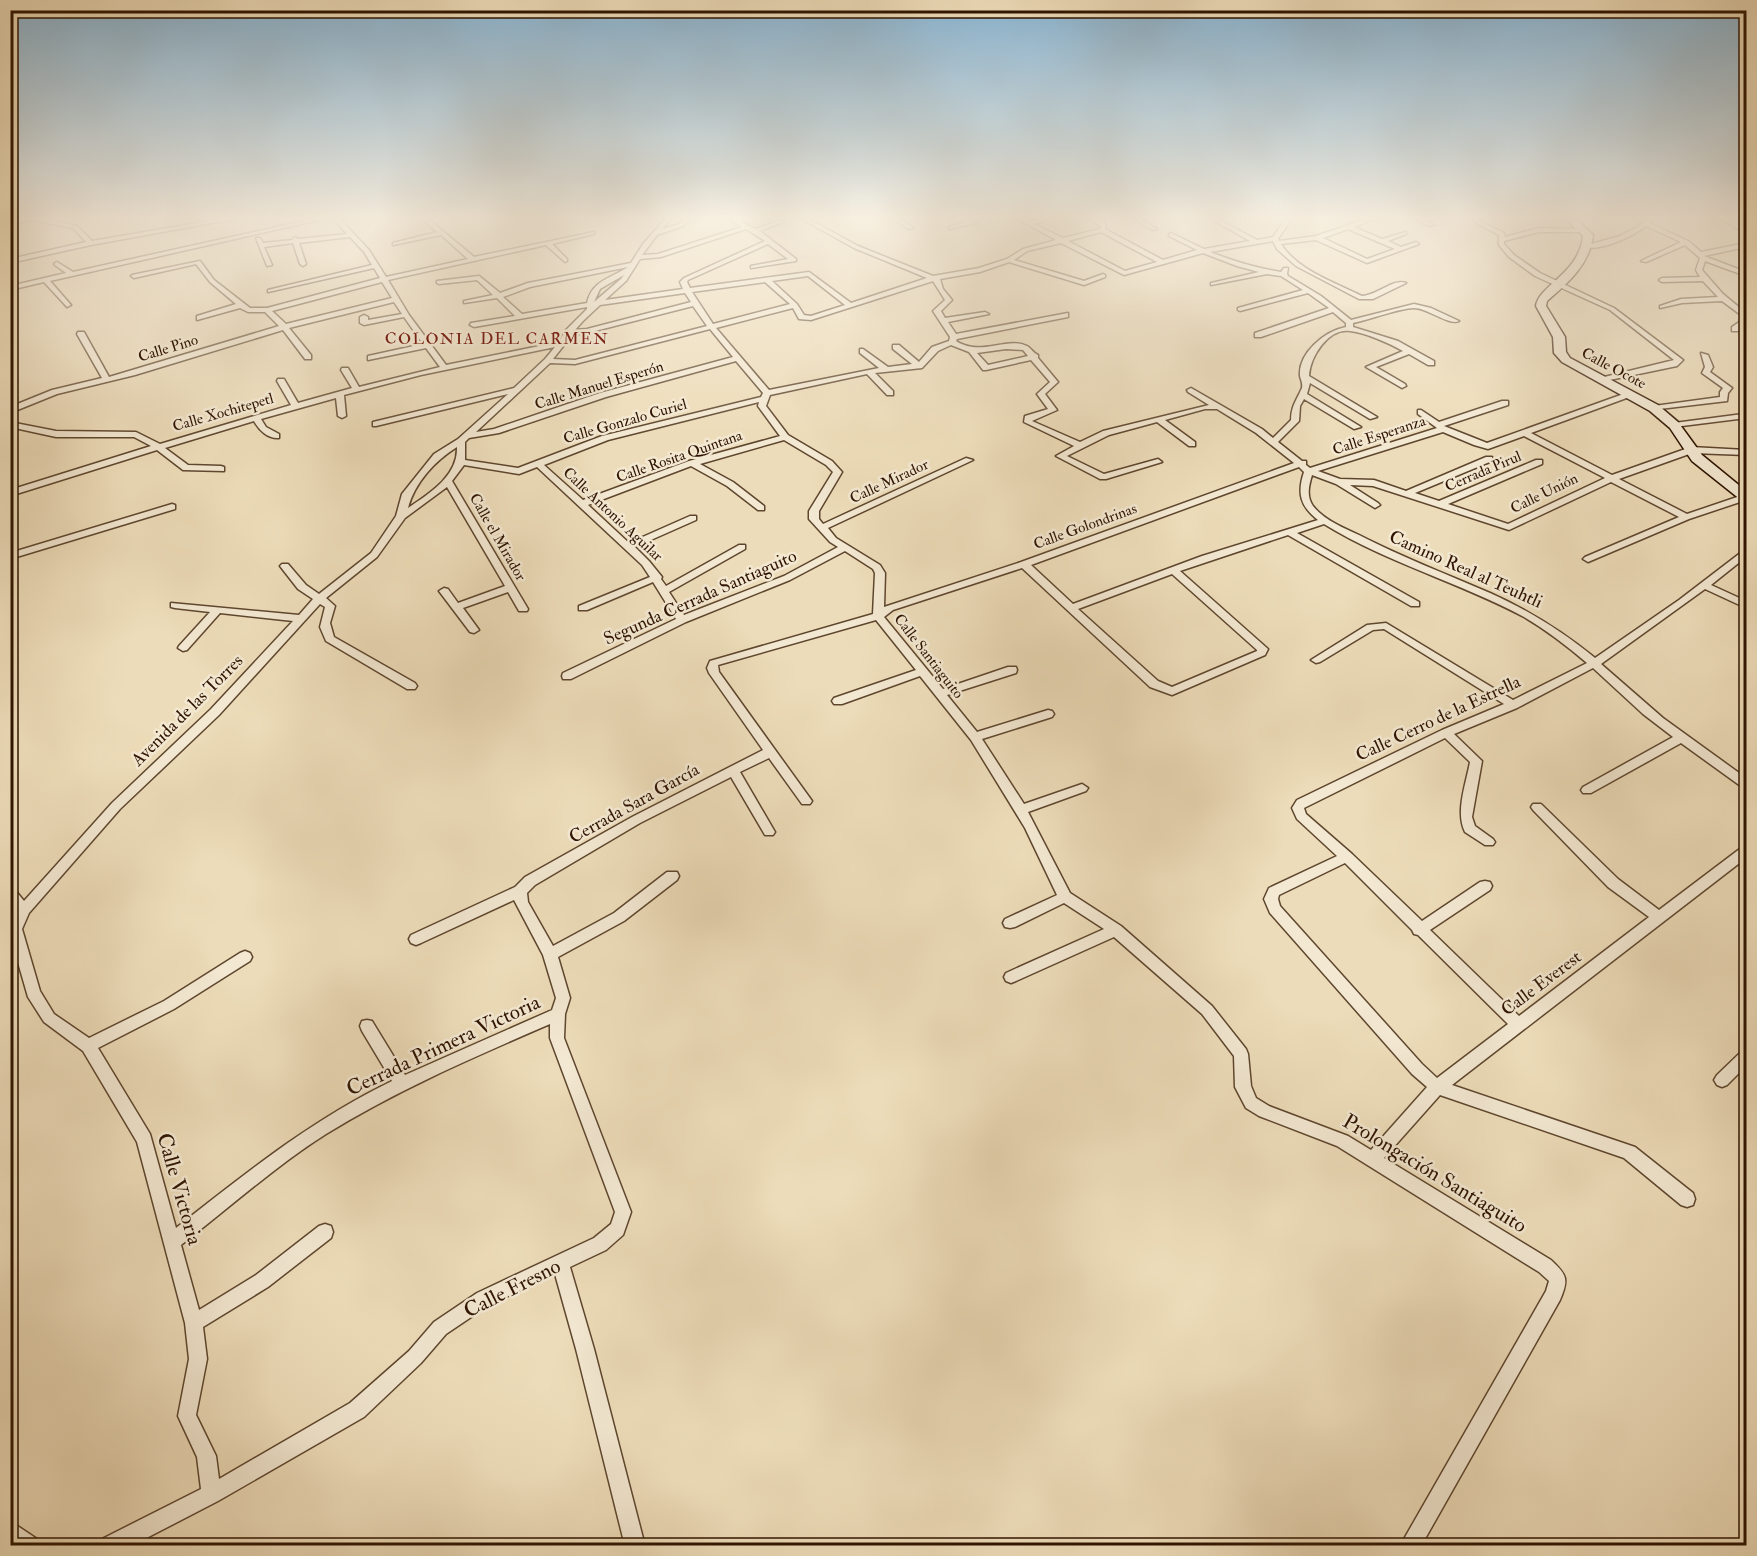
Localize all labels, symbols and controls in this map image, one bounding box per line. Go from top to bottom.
district label: COLONIA DEL CARMEN [385,329,609,349]
street label: Calle Pino [136,330,200,367]
street label: Calle Ocote [1578,343,1649,393]
street label: Calle Manuel Esperón [532,357,666,415]
street label: Calle Xochitepetl [170,389,276,437]
street label: Calle Gonzalo Curiel [561,395,689,448]
street label: Calle Esperanza [1330,411,1429,460]
street label: Calle Rosita Quintana [614,426,746,487]
street label: Cerrada Pirul [1442,447,1524,496]
street label: Calle Mirador [847,455,932,508]
street label: Calle Antonio Aguilar [559,463,667,566]
street label: Calle Unión [1507,469,1581,518]
street label: Calle el Mirador [465,490,530,585]
street label: Calle Golondrinas [1031,499,1139,554]
street label: Camino Real al Teuhtli [1386,525,1546,614]
street label: Segunda Cerrada Santiaguito [600,544,801,650]
street label: Calle Santiaguito [890,610,968,703]
street label: Avenida de las Torres [126,650,248,772]
street label: Calle Cerro de la Estrella [1352,670,1525,767]
street label: Cerrada Sara García [565,758,704,849]
street label: Calle Everest [1496,946,1586,1021]
street label: Cerrada Primera Victoria [342,989,545,1102]
street label: Prolongación Santiaguito [1338,1108,1532,1239]
street label: Calle Victoria [151,1130,209,1249]
street label: Calle Fresno [459,1253,565,1324]

